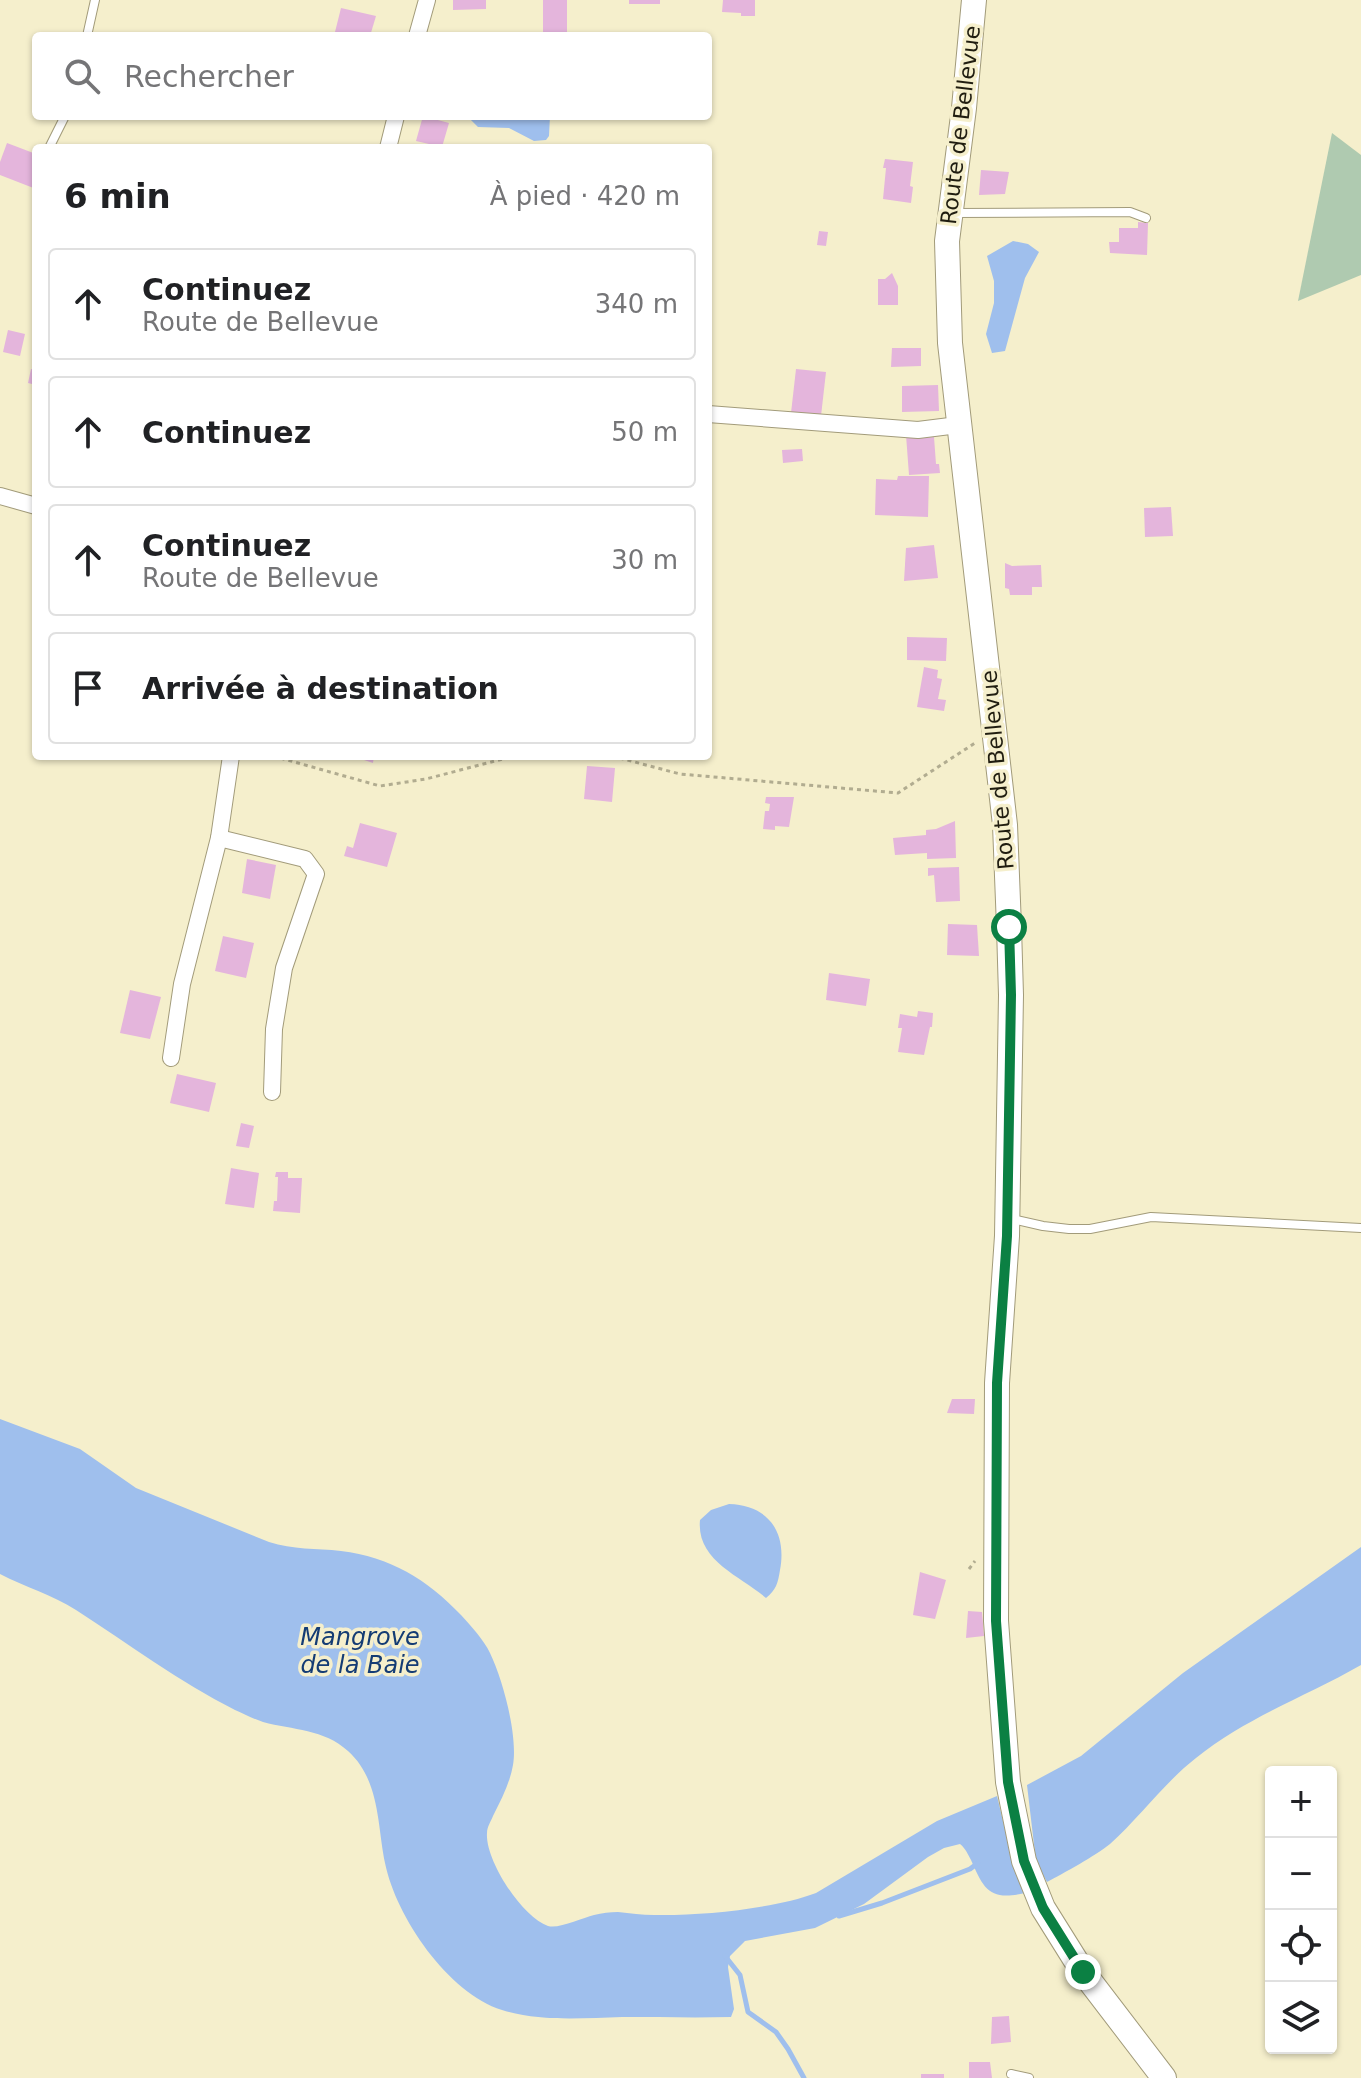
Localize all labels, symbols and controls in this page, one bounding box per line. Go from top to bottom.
street label: Route de Bellevue [936,24,985,226]
search box [32,32,712,120]
icon: search [60,54,104,98]
text: Rechercher [124,59,294,94]
text: 6 min [64,176,171,216]
text: À pied · 420 m [490,181,680,211]
text: Continuez [142,272,311,307]
icon: ahead [66,282,110,326]
text: 340 m [595,289,678,319]
text: Route de Bellevue [142,307,379,337]
icon: ahead [66,410,110,454]
text: Continuez [142,415,311,450]
text: 50 m [611,417,678,447]
text: Continuez [142,528,311,563]
icon: ahead [66,538,110,582]
text: 30 m [611,545,678,575]
text: Route de Bellevue [142,563,379,593]
icon: arrive [66,666,110,710]
street label: Route de Bellevue [976,669,1019,871]
text: Arrivée à destination [142,671,499,706]
route start [991,909,1027,945]
water label: Mangrove de la Baie [300,1623,420,1679]
map controls [1265,1766,1337,2054]
button: + [1265,1766,1337,1838]
button: − [1265,1838,1337,1910]
button: locate [1265,1910,1337,1982]
route end [1065,1954,1101,1990]
button: layers [1265,1982,1337,2054]

